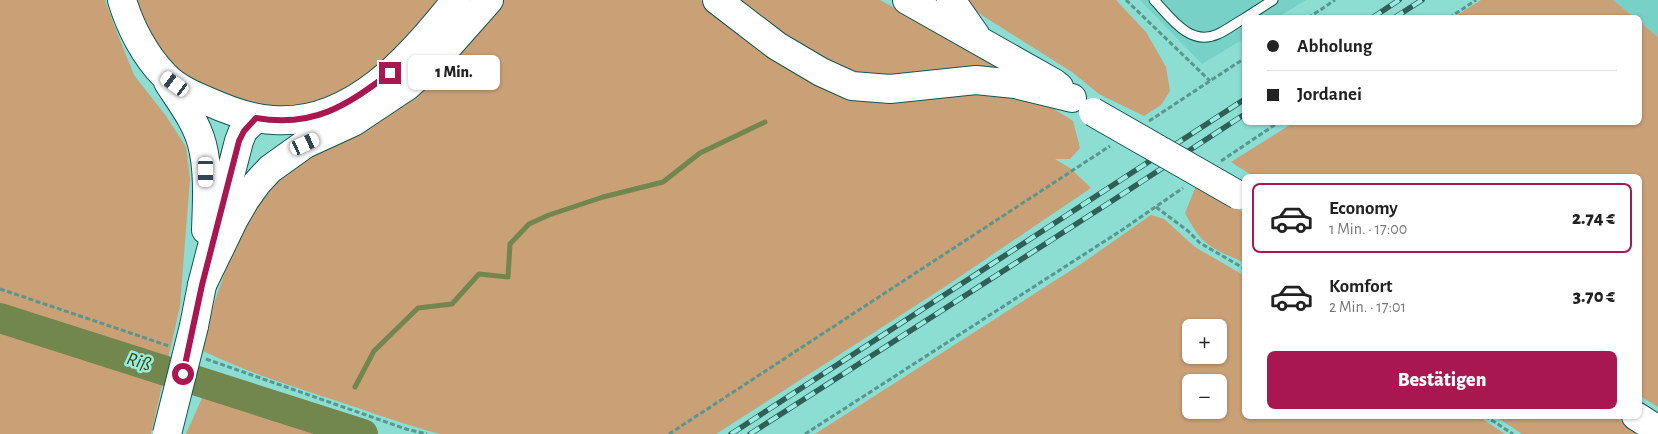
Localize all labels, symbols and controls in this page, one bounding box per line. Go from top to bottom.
text: Abholung [1297,37,1372,56]
callout: 1 Min. [408,56,500,90]
route end [379,62,401,84]
text: 1 Min. [435,64,473,80]
car [158,69,191,99]
text: Jordanei [1297,85,1362,104]
car [288,131,321,157]
car [198,157,213,187]
icon: car [1269,196,1314,241]
text: Economy [1329,199,1398,218]
text: 2.74 € [1572,209,1615,228]
text: 1 Min. · 17:00 [1329,221,1407,237]
icon: car [1269,274,1314,319]
text: Komfort [1329,277,1393,296]
text: 3.70 € [1573,287,1615,306]
text: 2 Min. · 17:01 [1329,299,1406,315]
map controls [1182,319,1227,419]
button: + [1182,319,1227,364]
water label: Riß [124,349,154,375]
button: Bestätigen [1267,351,1617,409]
route start [172,363,194,385]
button: − [1182,374,1227,419]

